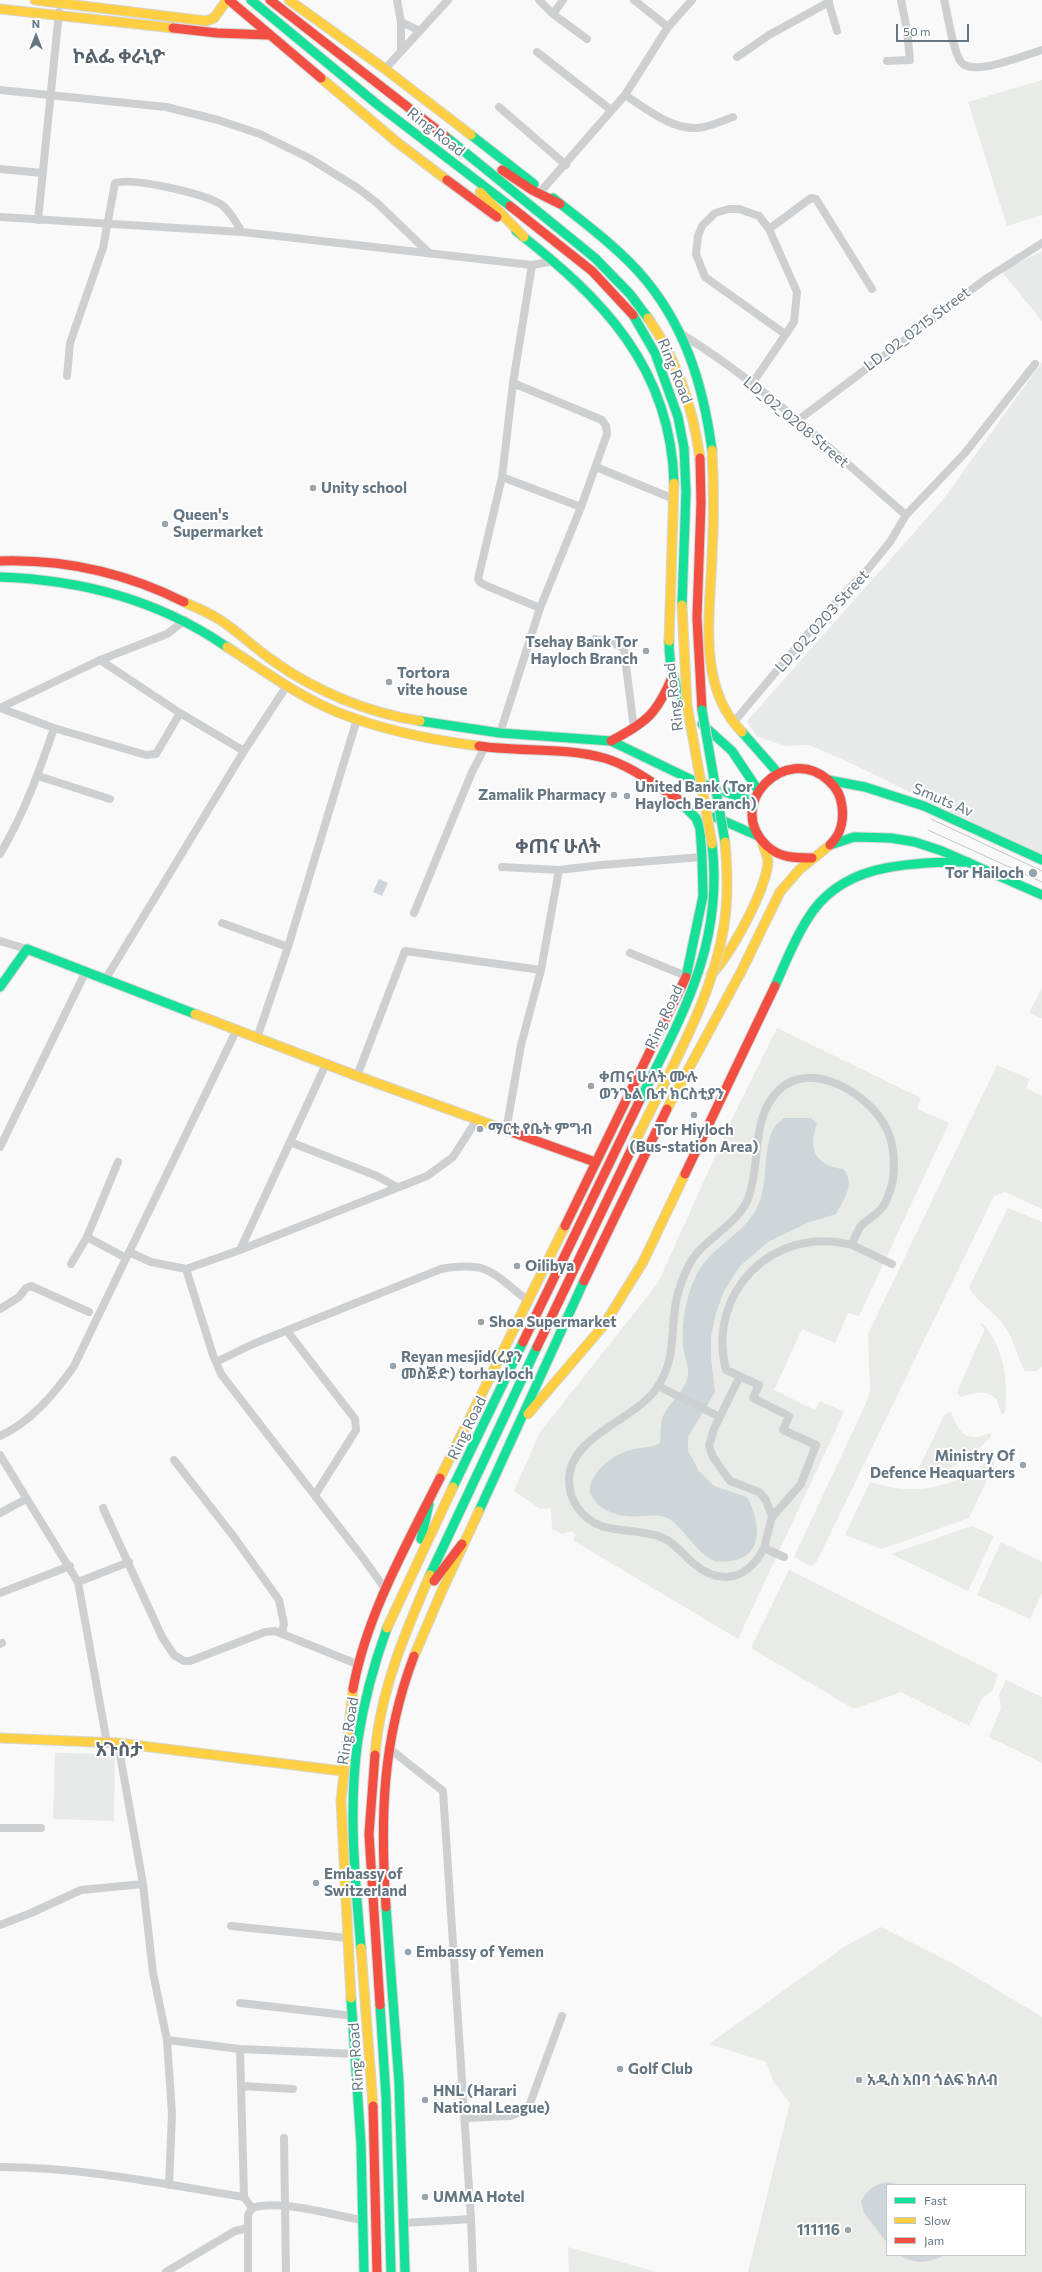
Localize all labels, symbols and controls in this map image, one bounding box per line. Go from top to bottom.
north arrow [16,16,56,56]
scale bar [898,16,971,42]
text: N [32,17,40,30]
text: 50 m [903,24,931,38]
district label: ኮልፌ ቀራኒዮ [73,46,165,68]
street label: Ring Road [403,104,469,160]
street label: LD_02_0215 Street [860,283,974,375]
street label: Ring Road [654,336,696,406]
street label: LD_02_0208 Street [740,373,852,471]
place label: Unity school [321,479,407,497]
marker: Unity school [308,483,318,493]
place label: Queen's Supermarket [173,506,263,541]
marker: Queen's Supermarket [160,519,170,529]
street label: LD_02_0203 Street [771,566,873,676]
place label: Tsehay Bank Tor Hayloch Branch [525,633,638,668]
marker: Tsehay Bank Tor Hayloch Branch [641,646,651,656]
street label: Ring Road [661,662,687,732]
place label: Tortora vite house [397,664,467,699]
marker: Tortora vite house [384,677,394,687]
place label: United Bank (Tor Hayloch Beranch) [635,778,757,813]
street label: Smuts Av [910,779,976,821]
place label: Zamalik Pharmacy [478,786,606,804]
marker: Zamalik Pharmacy [609,790,619,800]
marker: United Bank (Tor Hayloch Beranch) [622,791,632,801]
district label: ቀጠና ሁለት [515,836,601,858]
place label: Tor Hailoch [945,864,1024,882]
marker: Tor Hailoch [1027,867,1039,879]
street label: Ring Road [641,982,687,1052]
place label: ቀጠና ሁለት ሙሉ ወንጌል ቤተ ክርስቲያን [599,1068,724,1103]
marker: ቀጠና ሁለት ሙሉ ወንጌል ቤተ ክርስቲያን [586,1081,596,1091]
marker: Tor Hiyloch (Bus-station Area) [689,1110,699,1120]
place label: ማርቲ የቤት ምግብ [488,1120,592,1138]
place label: Tor Hiyloch (Bus-station Area) [630,1121,758,1156]
marker: ማርቲ የቤት ምግብ [475,1124,485,1134]
place label: Oilibya [525,1257,574,1275]
marker: Oilibya [512,1261,522,1271]
place label: Shoa Supermarket [489,1313,617,1331]
marker: Shoa Supermarket [476,1317,486,1327]
place label: Reyan mesjid(ረያን መስጅድ) torhayloch [401,1348,533,1383]
marker: Reyan mesjid(ረያን መስጅድ) torhayloch [388,1361,398,1371]
street label: Ring Road [444,1393,490,1463]
place label: Ministry Of Defence Heaquarters [870,1447,1015,1482]
marker: Ministry Of Defence Heaquarters [1018,1460,1028,1470]
street label: Ring Road [334,1696,362,1766]
district label: አጉስታ [95,1739,143,1761]
place label: Embassy of Switzerland [324,1865,407,1900]
marker: Embassy of Switzerland [311,1878,321,1888]
place label: Embassy of Yemen [416,1943,544,1961]
marker: Embassy of Yemen [403,1947,413,1957]
street label: Ring Road [345,2022,367,2092]
place label: Golf Club [628,2060,693,2078]
marker: Golf Club [615,2064,625,2074]
place label: አዲስ አበባ ጎልፍ ክለብ [867,2071,998,2089]
marker: አዲስ አበባ ጎልፍ ክለብ [854,2075,864,2085]
place label: HNL (Harari National League) [433,2082,550,2117]
marker: HNL (Harari National League) [420,2095,430,2105]
legend [886,2184,1026,2256]
place label: UMMA Hotel [433,2188,525,2206]
marker: UMMA Hotel [420,2192,430,2202]
text: Fast [924,2193,947,2207]
text: Slow [924,2213,951,2227]
place label: 111116 [797,2221,840,2239]
marker: 111116 [843,2225,853,2235]
text: Jam [924,2233,944,2247]

